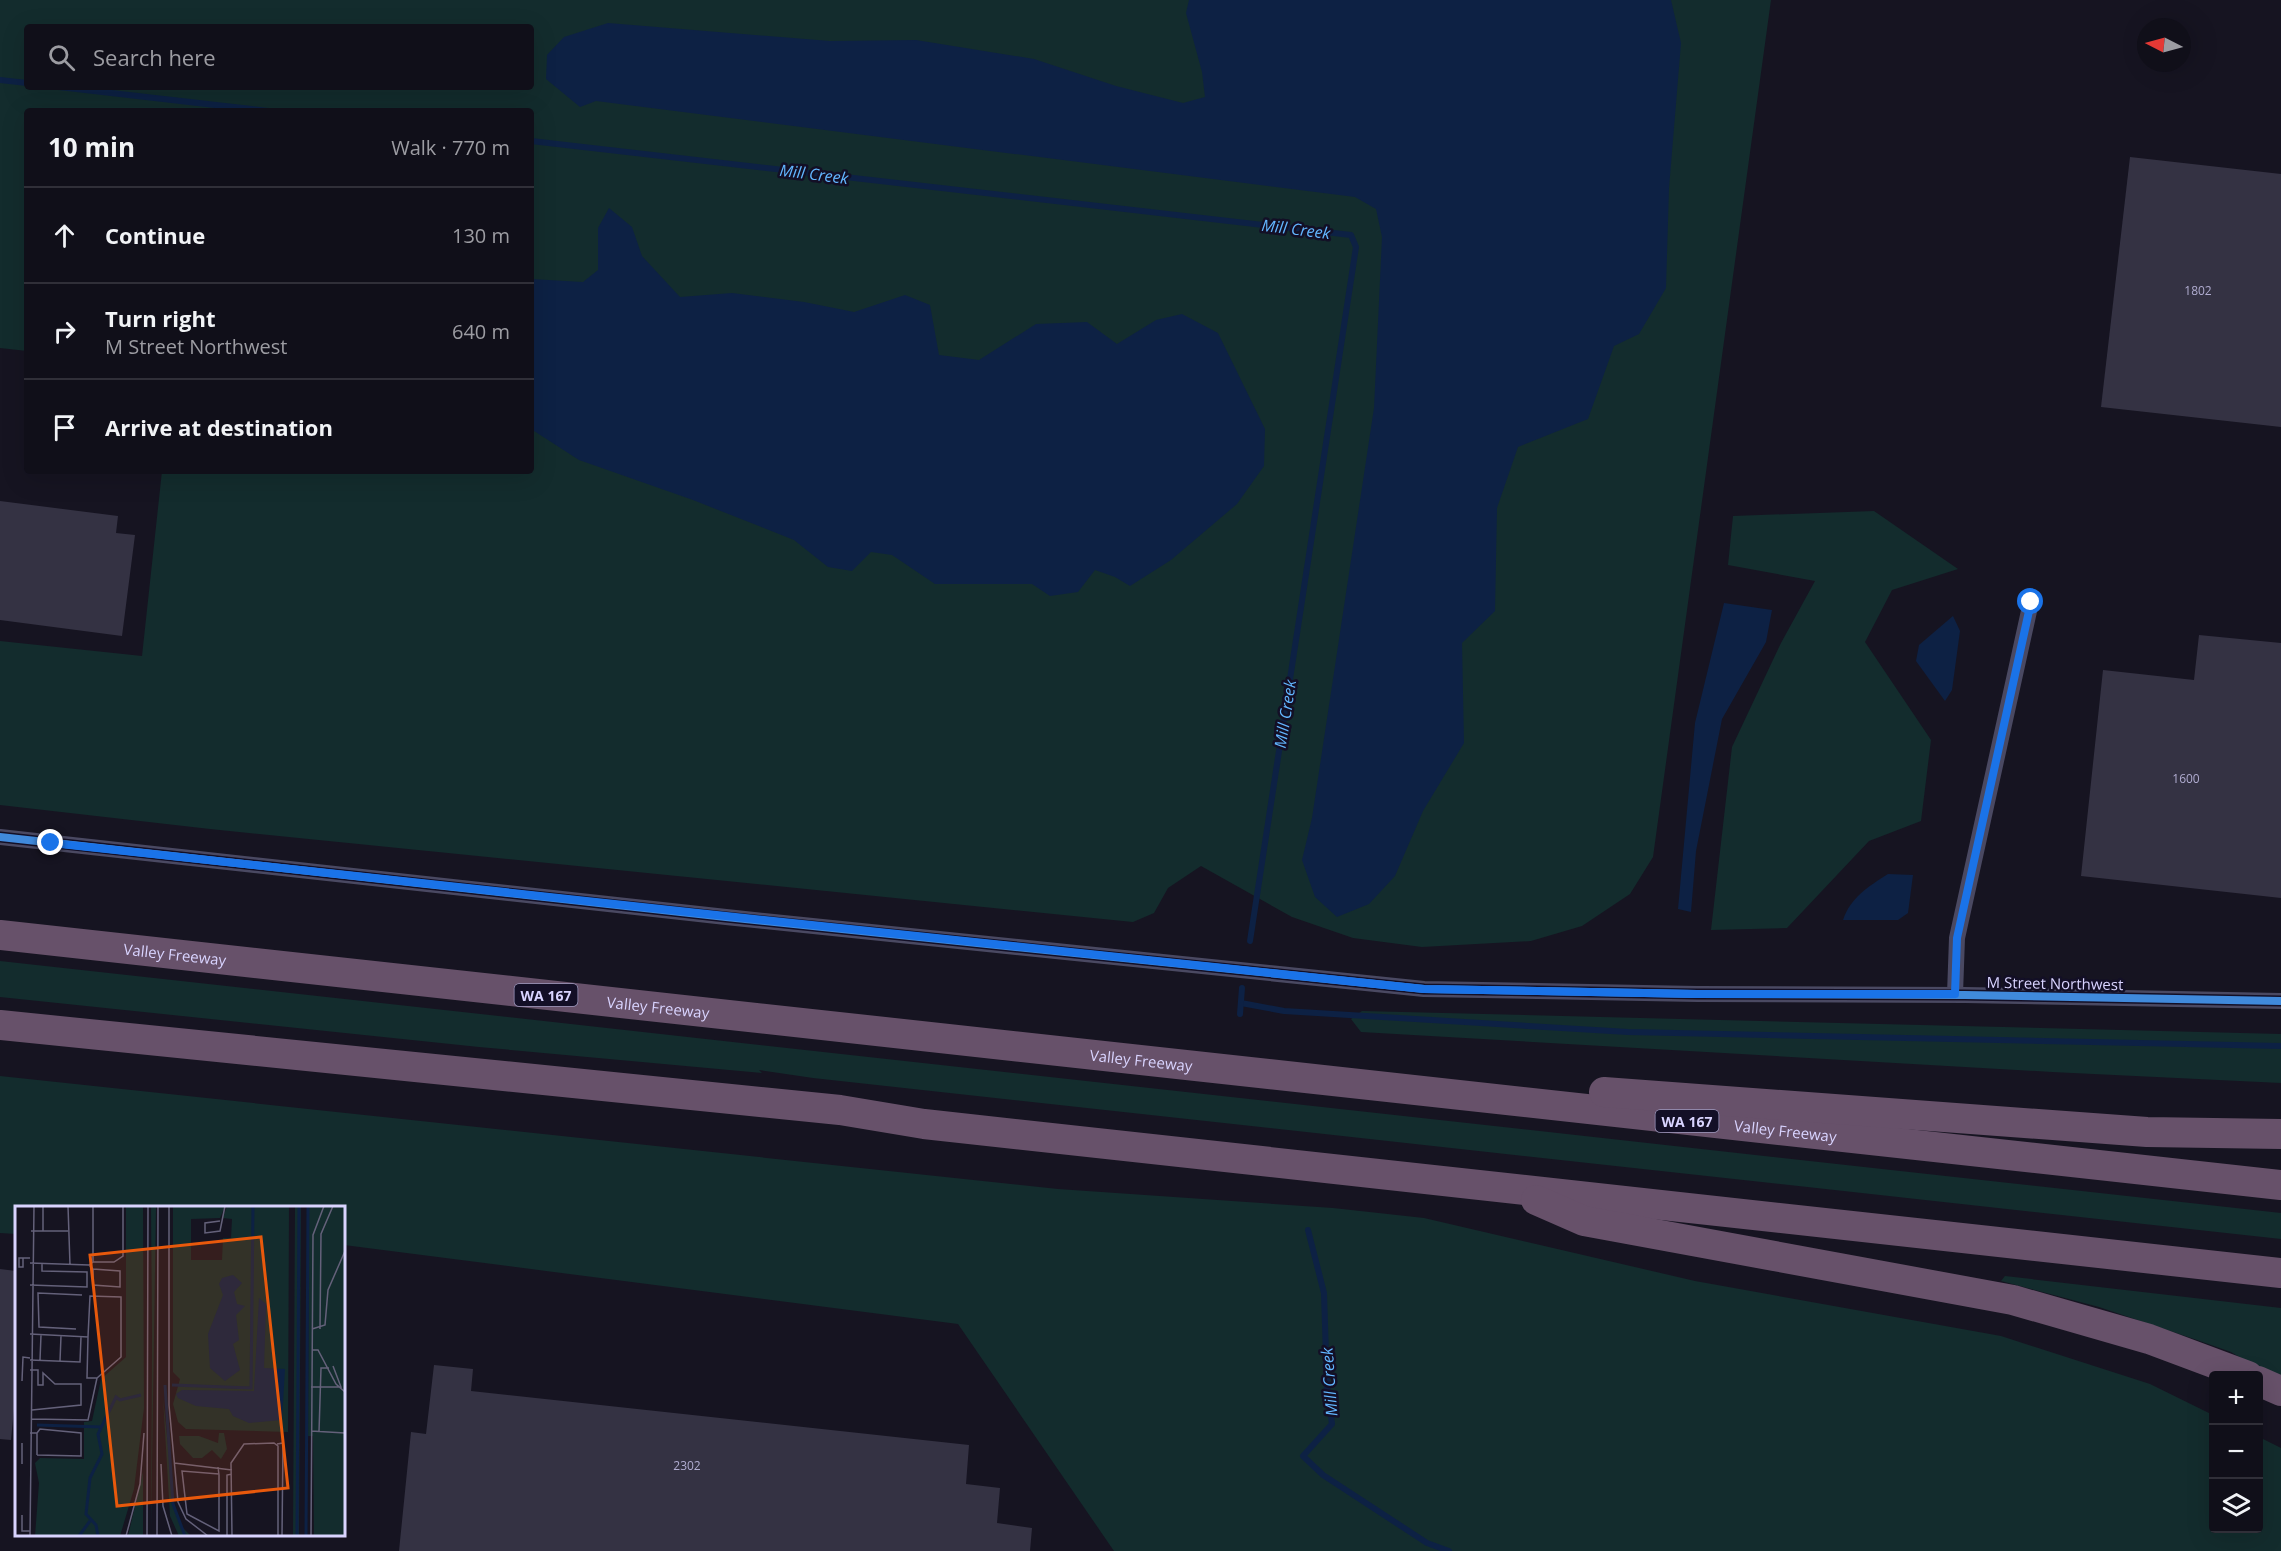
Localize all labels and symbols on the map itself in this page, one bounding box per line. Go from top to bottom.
north arrow [2137,18,2191,72]
water label: Mill Creek [778,159,851,189]
water label: Mill Creek [1260,214,1333,244]
house number: 1802 [2184,282,2212,299]
route start [2017,588,2043,614]
water label: Mill Creek [1269,677,1301,750]
house number: 1600 [2172,770,2200,787]
route end [37,829,63,855]
street label: Valley Freeway [123,939,228,970]
street label: M Street Northwest [1986,972,2124,994]
road number: WA 167 [514,984,578,1006]
street label: Valley Freeway [606,992,711,1023]
street label: Valley Freeway [1089,1045,1194,1076]
road number: WA 167 [1656,1110,1718,1132]
street label: Valley Freeway [1733,1115,1838,1146]
inset map [15,1206,345,1536]
water label: Mill Creek [1316,1346,1342,1417]
house number: 2302 [673,1457,701,1474]

